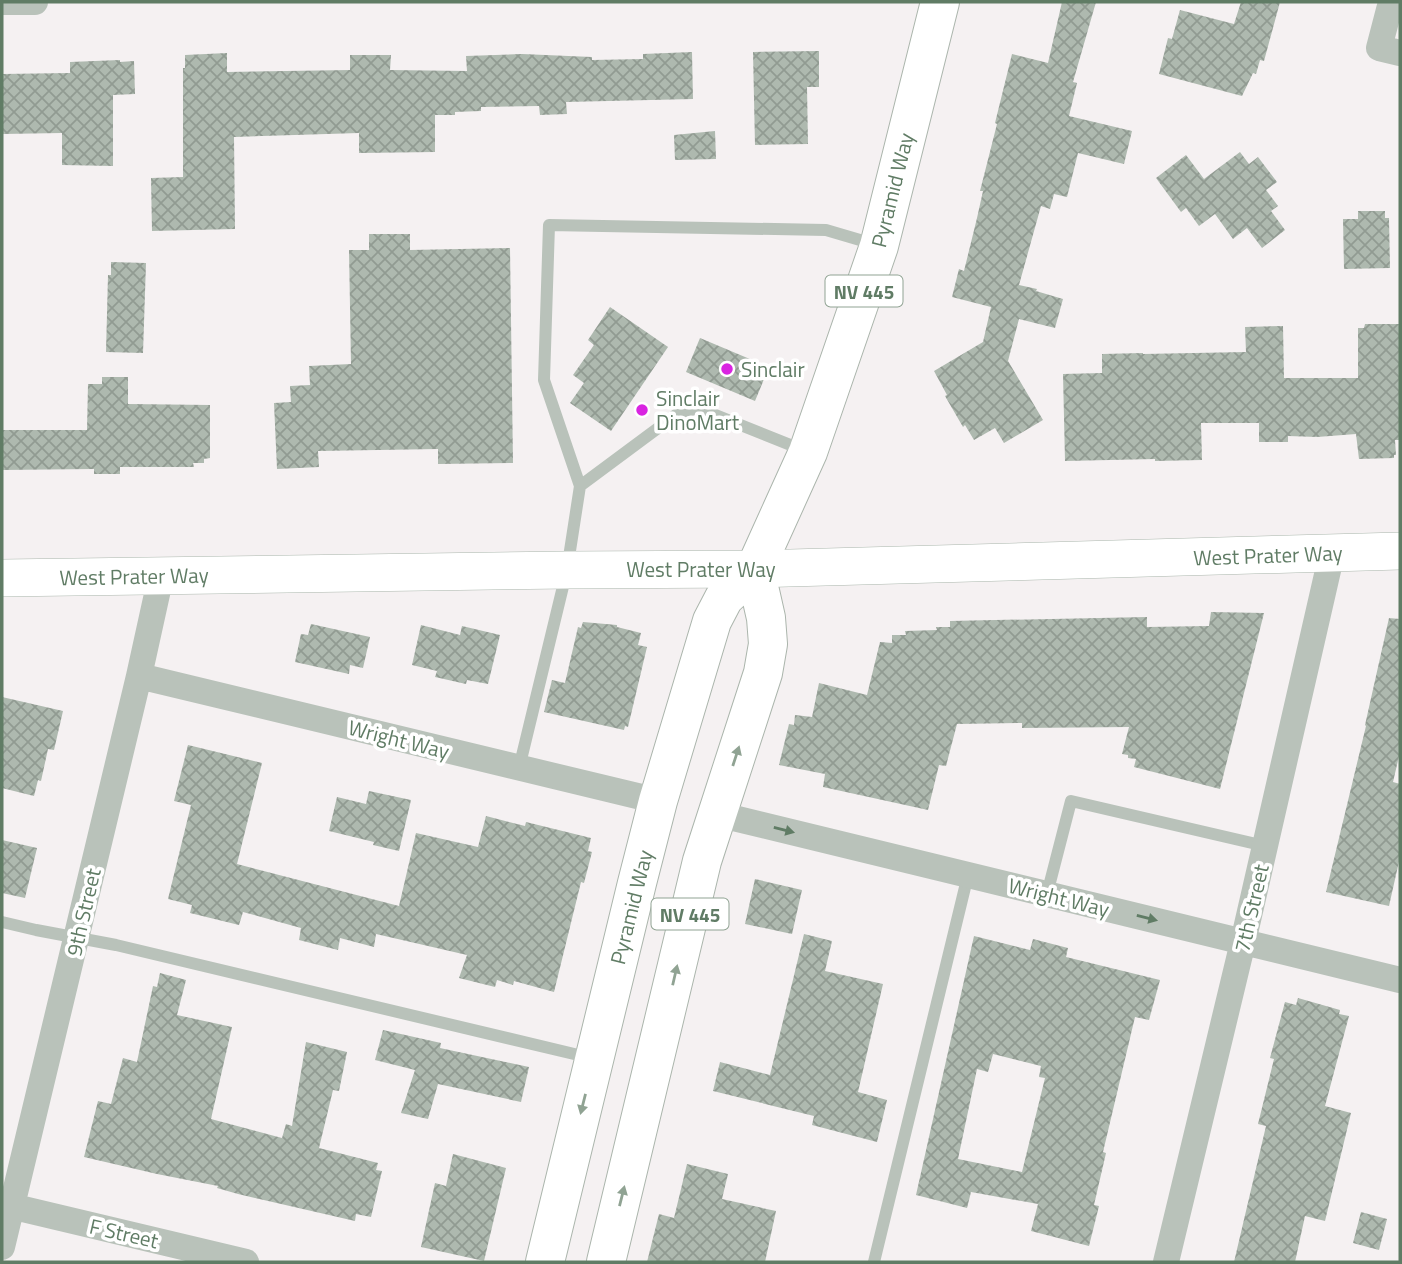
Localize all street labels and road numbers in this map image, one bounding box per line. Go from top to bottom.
street label: Pyramid Way [862,129,922,251]
road number: NV 445 [826,276,903,306]
street label: West Prater Way [1193,536,1343,574]
street label: West Prater Way [626,553,776,585]
street label: West Prater Way [59,559,209,593]
street label: Wright Way [345,711,453,767]
street label: Pyramid Way [601,846,661,968]
street label: 7th Street [1225,860,1277,955]
street label: 9th Street [57,864,109,959]
street label: Wright Way [1005,869,1113,925]
road number: NV 445 [652,898,728,930]
street label: F Street [86,1210,162,1257]

